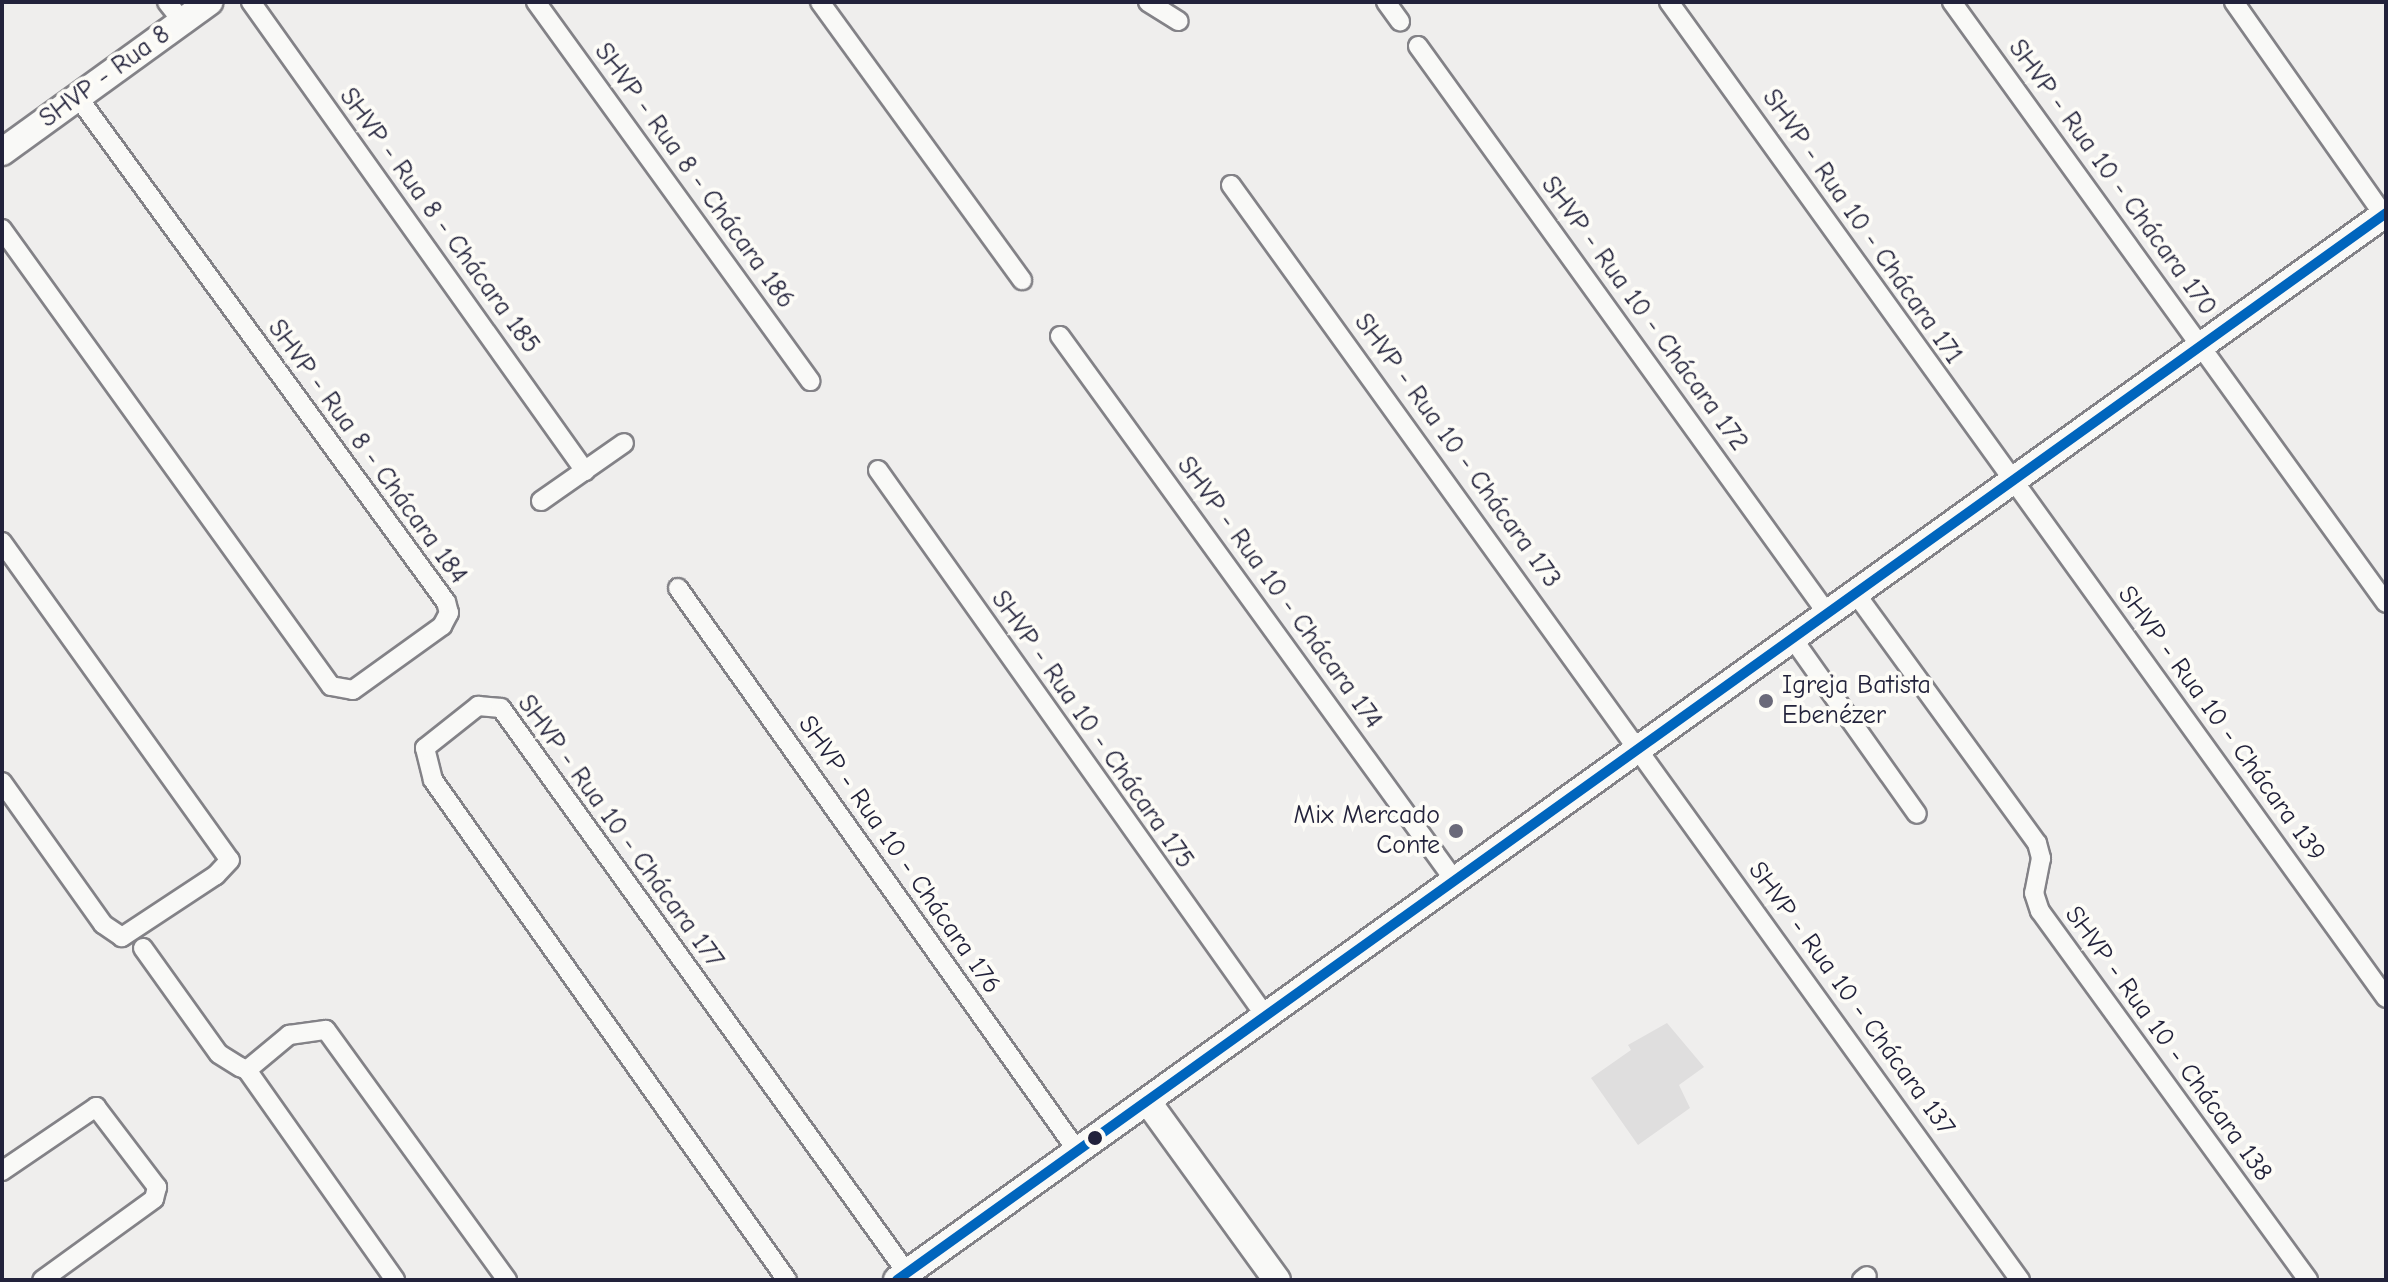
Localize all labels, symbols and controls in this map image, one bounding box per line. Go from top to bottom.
street label: SHVP - Rua 8 [34,19,176,135]
street label: SHVP - Rua 10 - Chácara 170 [2001,34,2223,322]
street label: SHVP - Rua 8 - Chácara 186 [587,37,801,315]
street label: SHVP - Rua 8 - Chácara 185 [332,82,546,360]
street label: SHVP - Rua 10 - Chácara 171 [1755,84,1969,370]
street label: SHVP - Rua 10 - Chácara 172 [1534,171,1754,457]
street label: SHVP - Rua 10 - Chácara 173 [1347,308,1567,594]
street label: SHVP - Rua 8 - Chácara 184 [261,314,473,590]
street label: SHVP - Rua 10 - Chácara 174 [1170,451,1388,735]
street label: SHVP - Rua 10 - Chácara 139 [2111,580,2331,868]
street label: SHVP - Rua 10 - Chácara 175 [984,585,1200,875]
place label: Igreja Batista Ebenézer [1782,670,1931,732]
street label: SHVP - Rua 10 - Chácara 177 [510,689,730,975]
marker: Igreja Batista Ebenézer [1757,692,1775,710]
street label: SHVP - Rua 10 - Chácara 176 [791,710,1007,1000]
place label: Mix Mercado Conte [1293,800,1440,862]
marker: Mix Mercado Conte [1447,822,1465,840]
street label: SHVP - Rua 10 - Chácara 137 [1741,856,1961,1142]
street label: SHVP - Rua 10 - Chácara 138 [2058,900,2278,1188]
unlabelled marker [1087,1130,1103,1146]

